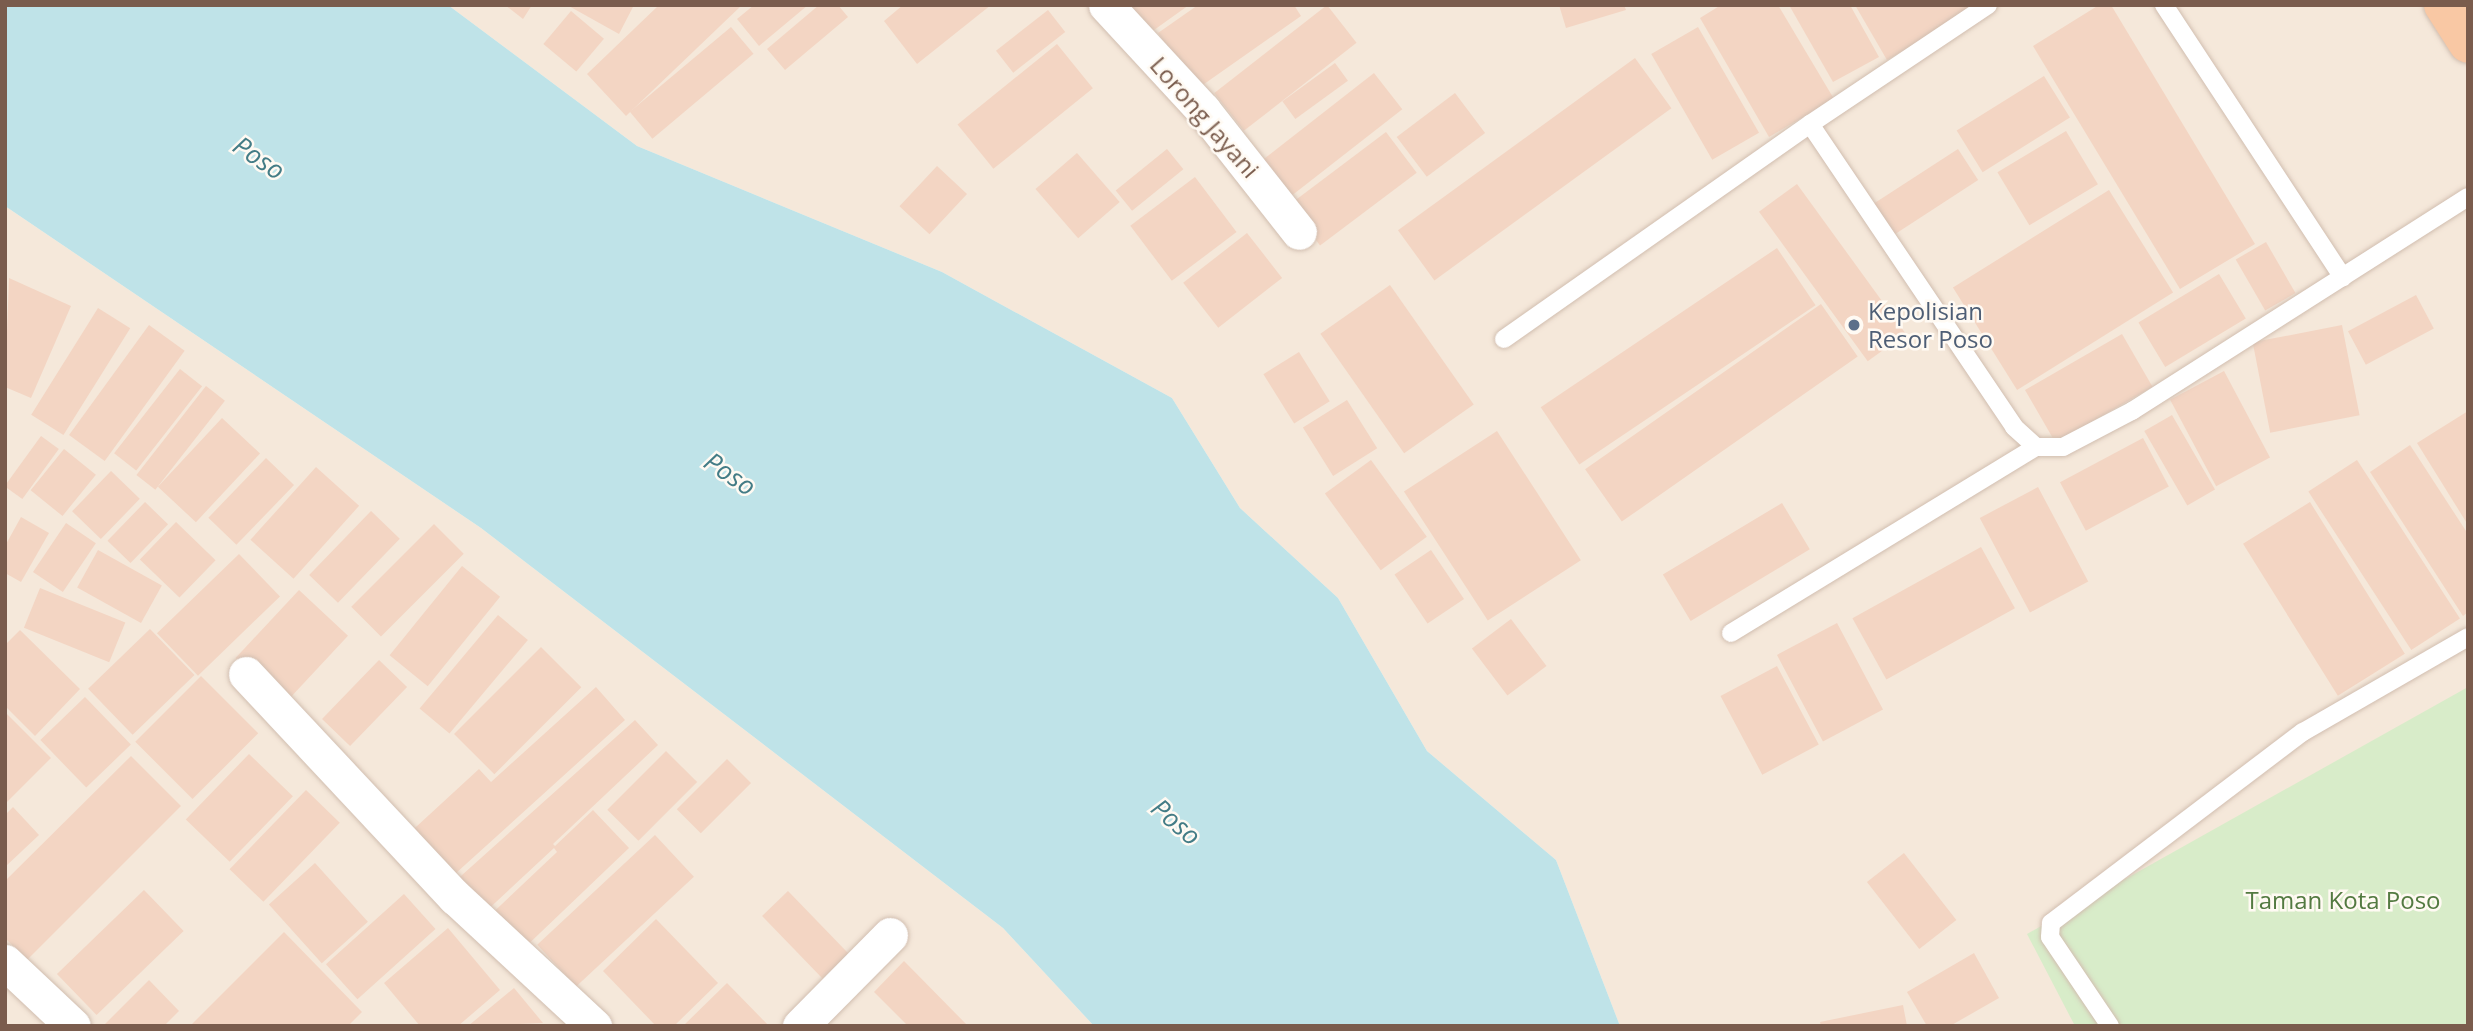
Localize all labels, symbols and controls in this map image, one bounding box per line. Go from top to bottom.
street label: Lorong Jayani [1145,51,1265,183]
water label: Poso [227,130,291,186]
place label: Kepolisian Resor Poso [1868,297,1993,353]
marker: Kepolisian Resor Poso [1846,317,1862,333]
water label: Poso [698,446,762,502]
water label: Poso [1145,792,1207,852]
park label: Taman Kota Poso [2245,886,2441,914]

